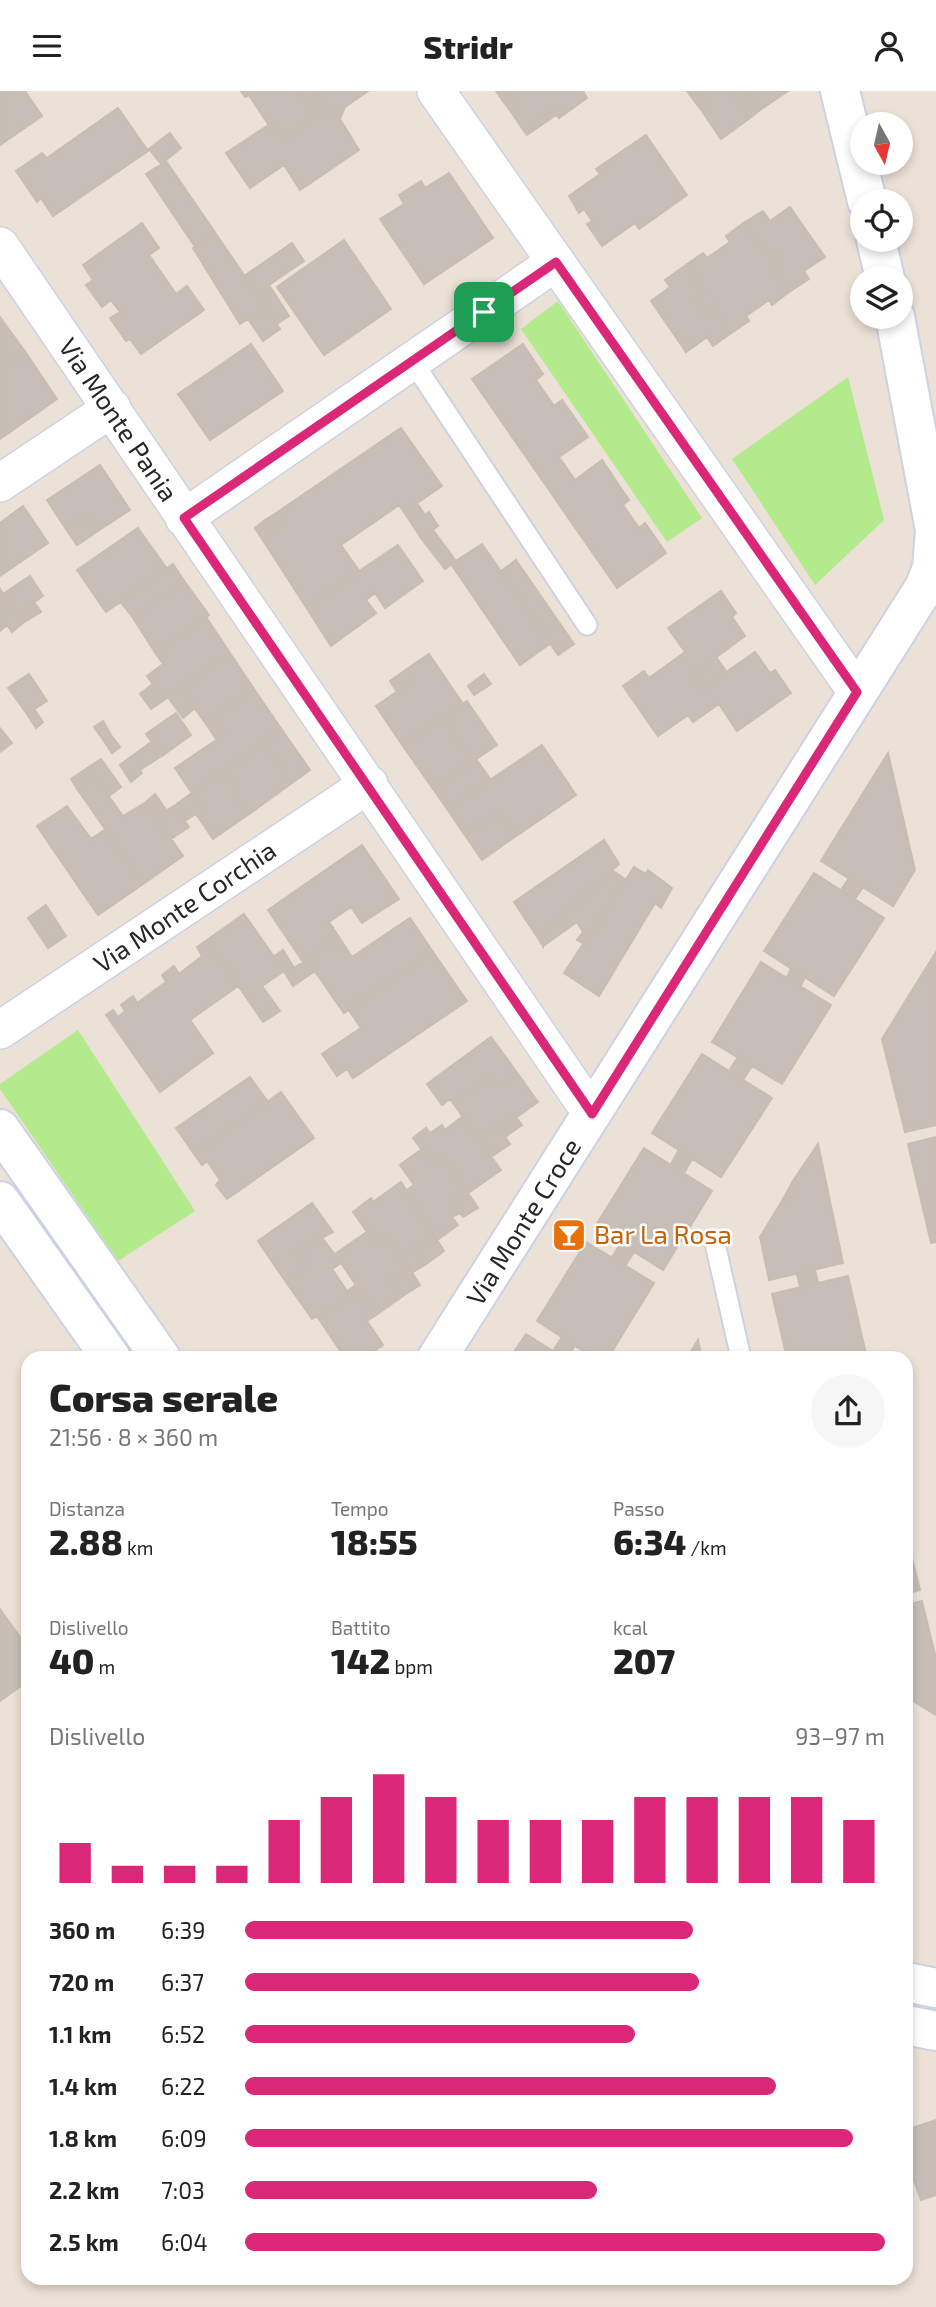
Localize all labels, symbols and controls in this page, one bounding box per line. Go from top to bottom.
icon: menu [28,27,66,65]
text: Stridr [423,27,513,65]
icon: person [870,27,908,65]
north arrow [850,112,914,175]
map controls [850,112,913,329]
button: locate [850,189,913,252]
button: layers [850,266,913,329]
pin [454,282,514,342]
icon: arrive [465,293,503,331]
street label: Via Monte Pania [53,332,185,507]
street label: Via Monte Corchia [87,833,281,978]
street label: Via Monte Croce [459,1132,586,1310]
bar icon: Bar La Rosa [550,1216,588,1254]
place label: Bar La Rosa [594,1218,732,1249]
text: Corsa serale [49,1374,278,1420]
button: share [811,1374,885,1448]
text: 21:56 · 8 × 360 m [49,1423,218,1451]
text: Distanza [49,1497,125,1520]
text: Tempo [331,1497,389,1520]
text: Passo [613,1497,665,1520]
text: 2.88 [49,1520,123,1562]
text: 18:55 [331,1520,418,1562]
text: 6:34 [613,1520,686,1562]
text: km [123,1536,153,1559]
text: /km [686,1536,727,1559]
text: Dislivello [49,1616,129,1639]
text: Battito [331,1616,390,1639]
text: kcal [613,1616,648,1639]
text: 40 [49,1639,94,1681]
text: 142 [331,1639,390,1681]
text: 207 [613,1639,675,1681]
text: m [94,1655,115,1678]
text: bpm [390,1655,433,1678]
text: Dislivello [49,1722,145,1750]
text: 93–97 m [795,1722,885,1750]
text: 360 m [49,1916,115,1944]
text: 6:39 [161,1916,206,1944]
text: 720 m [49,1968,114,1996]
text: 6:37 [161,1968,204,1996]
text: 1.1 km [49,2020,112,2048]
text: 6:52 [161,2020,205,2048]
text: 1.4 km [49,2072,117,2100]
text: 6:22 [161,2072,205,2100]
text: 1.8 km [49,2124,117,2152]
text: 6:09 [161,2124,207,2152]
text: 2.2 km [49,2176,119,2204]
text: 7:03 [161,2176,205,2204]
text: 2.5 km [49,2228,119,2256]
text: 6:04 [161,2228,208,2256]

